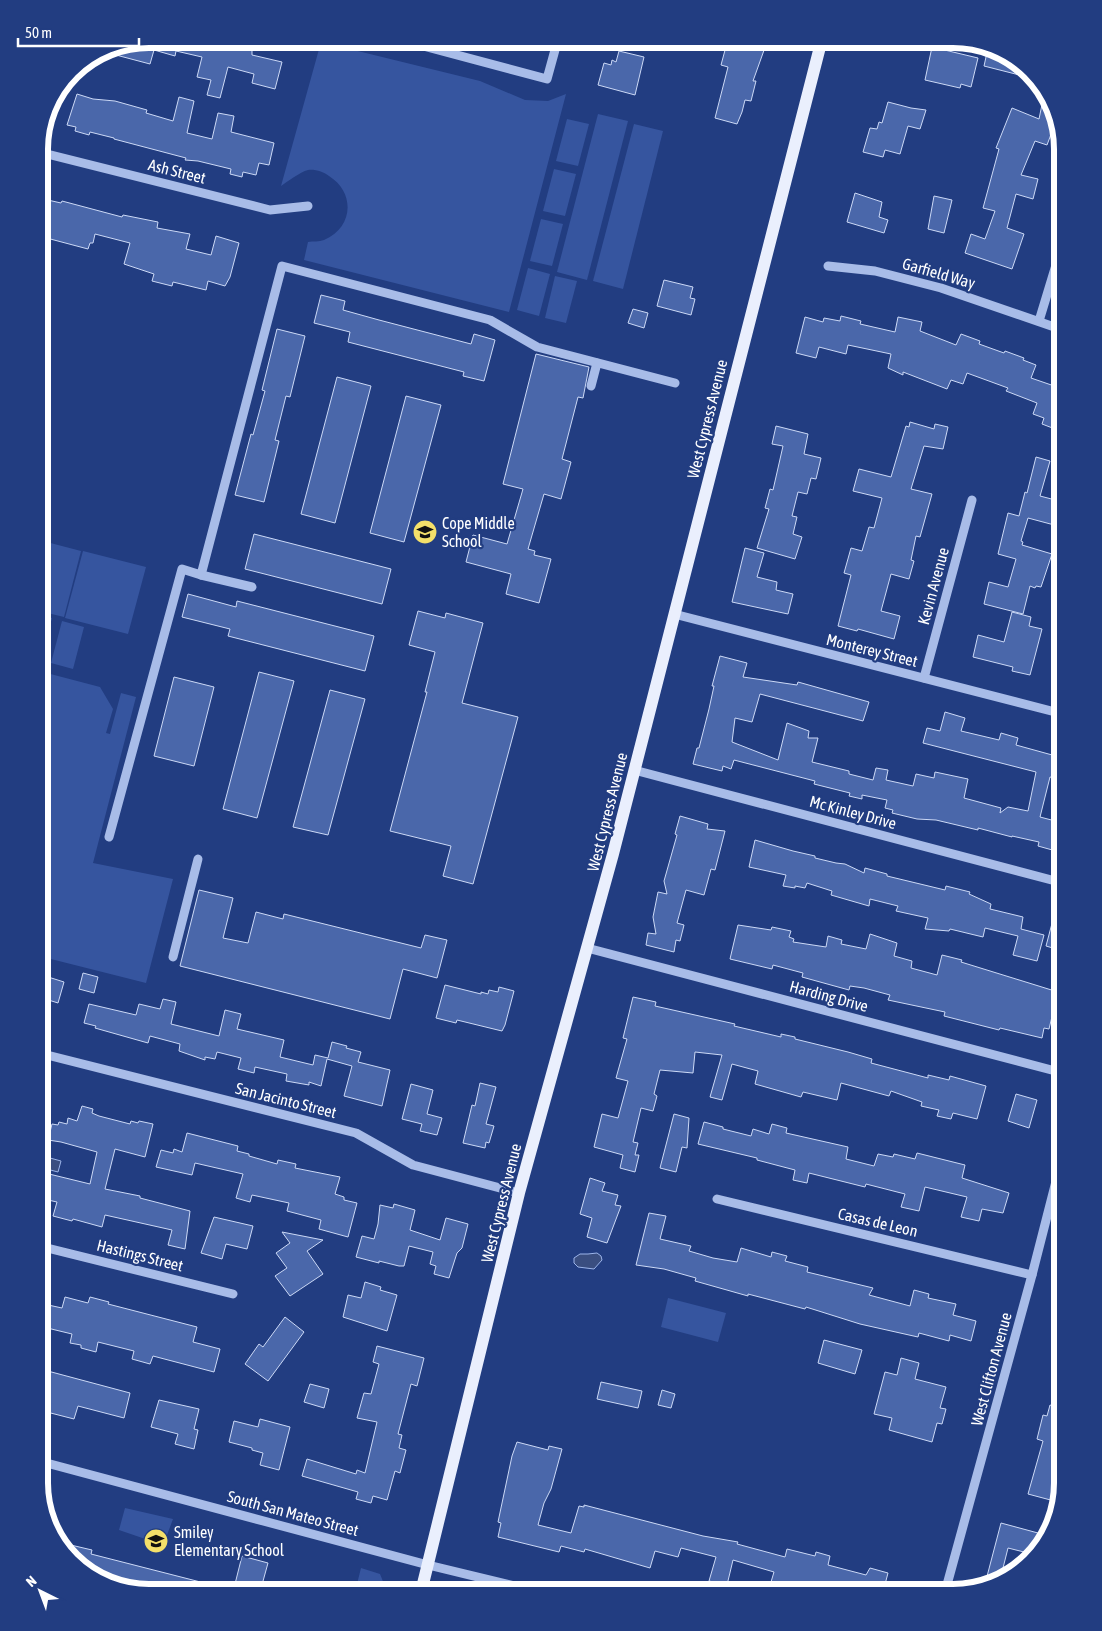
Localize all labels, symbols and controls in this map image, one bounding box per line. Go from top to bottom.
scale bar [18,15,139,47]
text: 50 m [25,24,52,41]
street label: Ash Street [146,155,208,187]
street label: Garfield Way [900,254,978,293]
street label: West Cypress Avenue [684,358,731,481]
place label: Cope Middle School [442,514,515,550]
school or university icon: Cope Middle School [412,519,438,545]
street label: Kevin Avenue [914,545,952,627]
street label: Monterey Street [824,630,920,671]
street label: West Cypress Avenue [584,751,631,874]
street label: Mc Kinley Drive [807,792,898,833]
street label: Harding Drive [787,977,870,1016]
street label: San Jacinto Street [234,1079,339,1121]
street label: West Cypress Avenue [478,1142,525,1265]
street label: Casas de Leon [836,1204,920,1240]
street label: Hastings Street [95,1236,185,1275]
street label: West Clifton Avenue [967,1310,1015,1428]
street label: South San Mateo Street [225,1487,361,1539]
place label: Smiley Elementary School [174,1523,285,1560]
school or university icon: Smiley Elementary School [143,1528,169,1554]
north arrow [15,1566,65,1616]
text: N [23,1573,40,1590]

